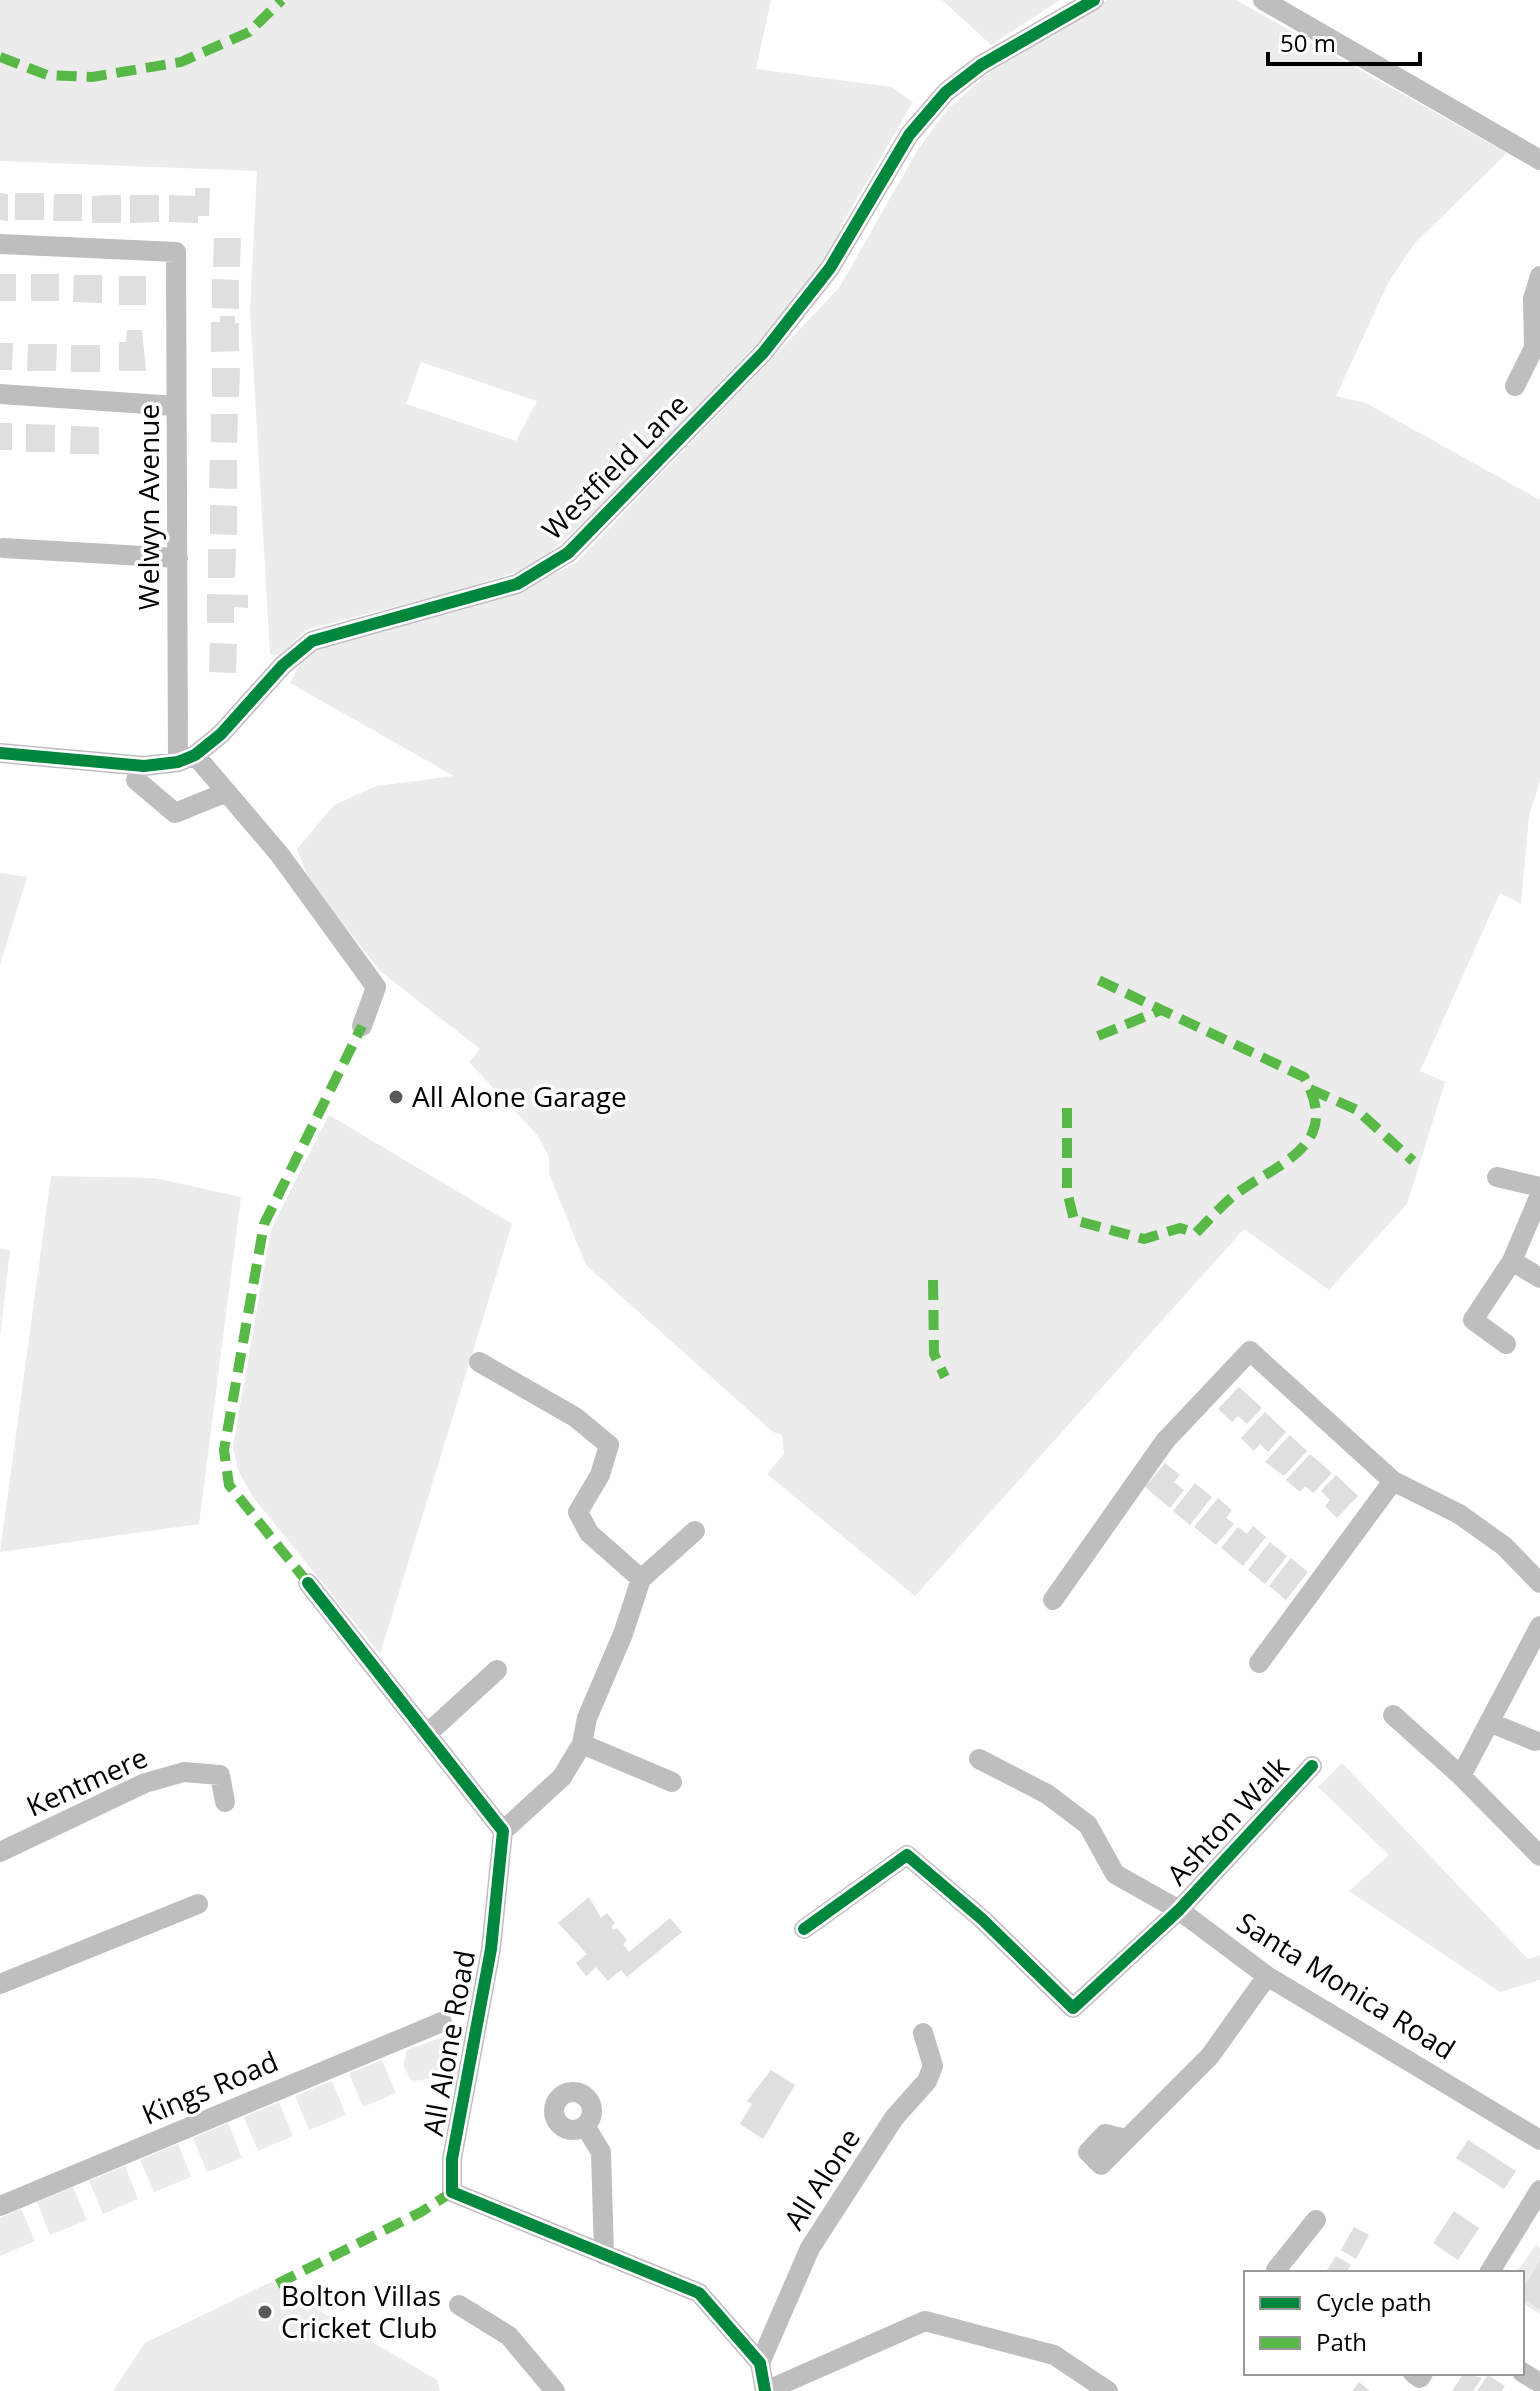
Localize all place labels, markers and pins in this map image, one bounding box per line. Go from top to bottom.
place label: All Alone Garage [412,1077,627,1115]
marker: All Alone Garage [387,1088,405,1106]
place label: Bolton Villas Cricket Club [281,2276,441,2346]
marker: Bolton Villas Cricket Club [256,2303,274,2321]

